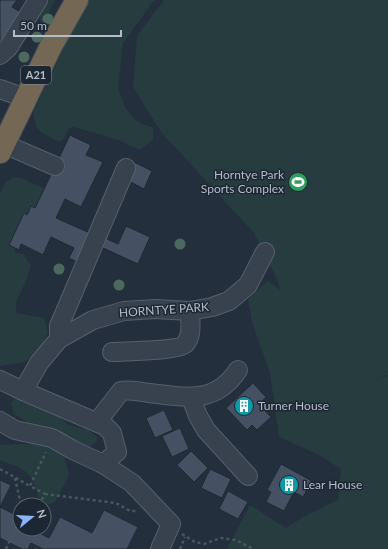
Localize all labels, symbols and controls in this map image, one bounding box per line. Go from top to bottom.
scale bar [14,12,121,38]
text: 50 m [20,18,47,33]
road number: A21 [21,66,51,84]
place label: Horntye Park Sports Complex [201,167,285,196]
sports icon: Horntye Park Sports Complex [287,171,309,193]
street label: HORNTYE PARK [118,299,210,320]
building icon: Turner House [233,395,255,417]
place label: Turner House [258,398,329,413]
building icon: Lear House [278,474,300,496]
place label: Lear House [303,477,362,492]
north arrow [12,497,52,537]
text: N [34,508,49,520]

